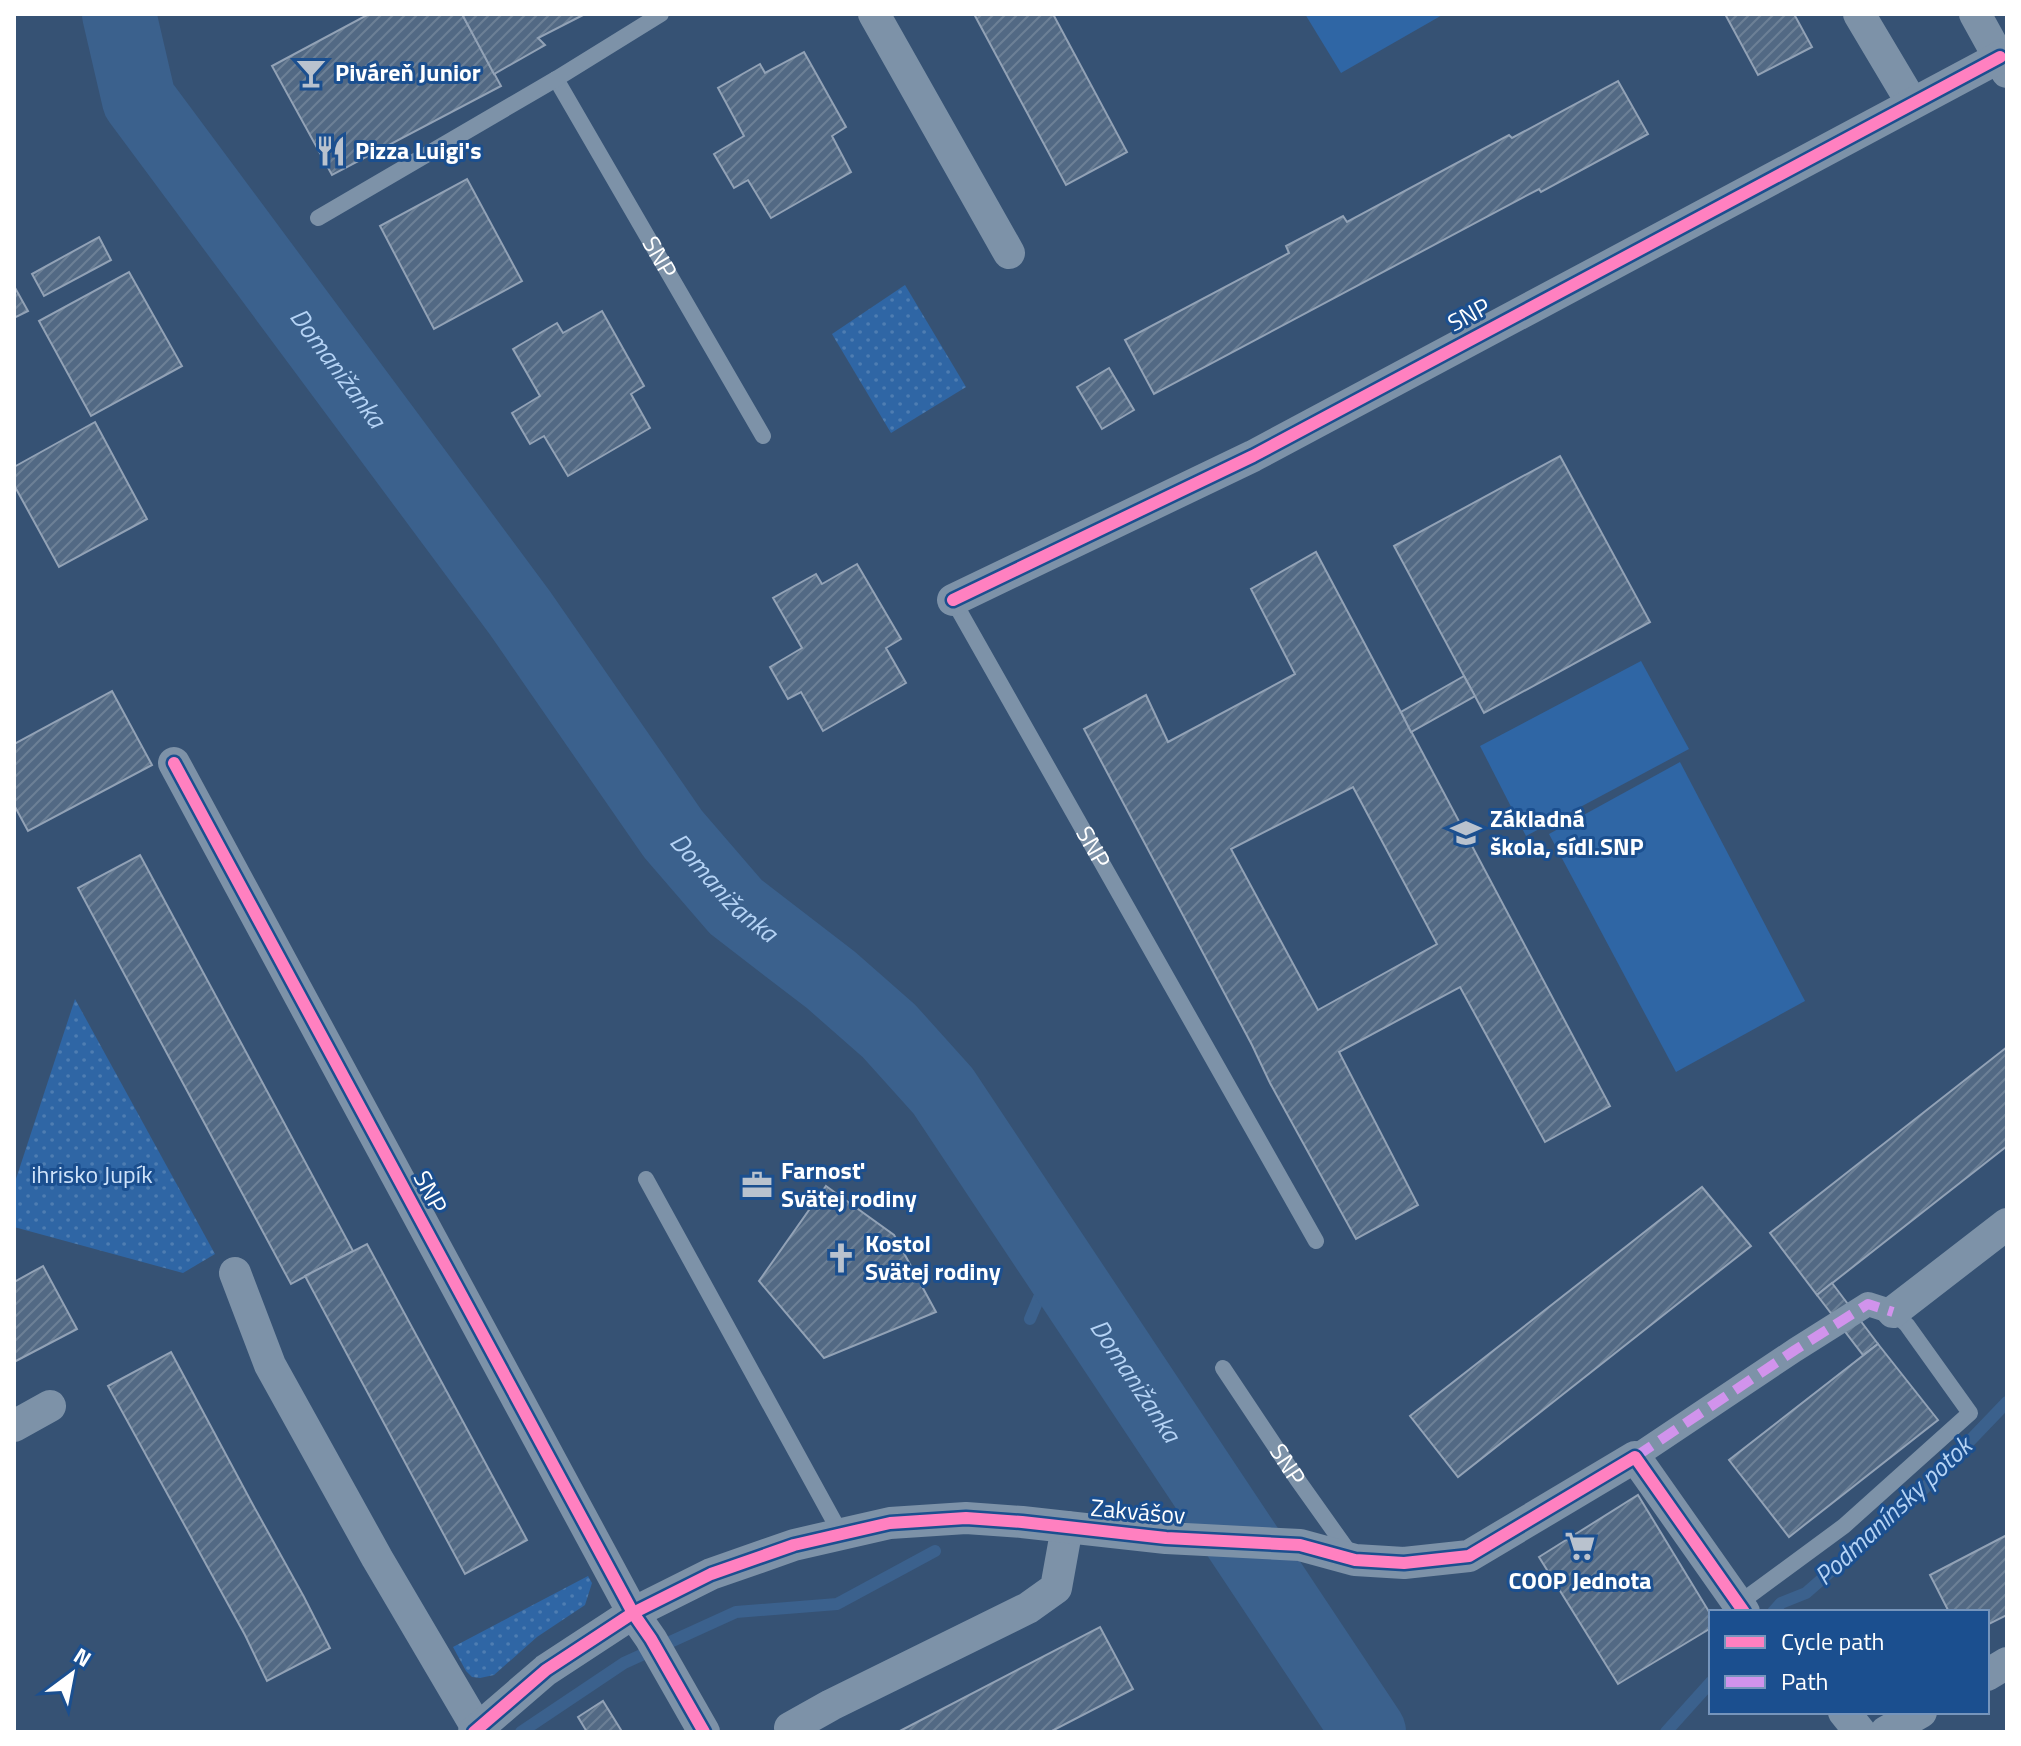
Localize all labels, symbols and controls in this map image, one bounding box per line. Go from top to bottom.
place label: Piváreň Junior [335,54,481,90]
bar icon: Piváreň Junior [294,56,328,90]
place label: Pizza Luigi's [355,132,482,168]
restaurant icon: Pizza Luigi's [314,134,348,168]
street label: SNP [634,229,687,285]
street label: SNP [1441,288,1496,340]
water label: Domanižanka [281,299,397,437]
place label: Základná škola, sídl.SNP [1490,800,1644,864]
school or university icon: Základná škola, sídl.SNP [1449,816,1483,850]
street label: SNP [1067,819,1120,874]
water label: Domanižanka [661,823,788,953]
place label: Farnosť Svätej rodiny [781,1152,917,1216]
park label: ihrisko Jupík [31,1156,153,1192]
street label: SNP [405,1164,457,1219]
office icon: Farnosť Svätej rodiny [740,1168,774,1202]
place label: Kostol Svätej rodiny [865,1225,1001,1289]
church icon: Kostol Svätej rodiny [824,1241,858,1275]
water label: Domanižanka [1081,1311,1192,1452]
water label: Podmanínsky potok [1805,1425,1983,1594]
street label: SNP [1261,1436,1315,1492]
street label: Zakvášov [1089,1489,1187,1533]
supermarket icon: COOP Jednota [1563,1529,1597,1563]
place label: COOP Jednota [1508,1562,1652,1598]
legend [1709,1610,1989,1714]
text: Cycle path [1781,1623,1884,1659]
north arrow [32,1634,112,1714]
text: N [67,1639,98,1675]
text: Path [1781,1663,1828,1699]

